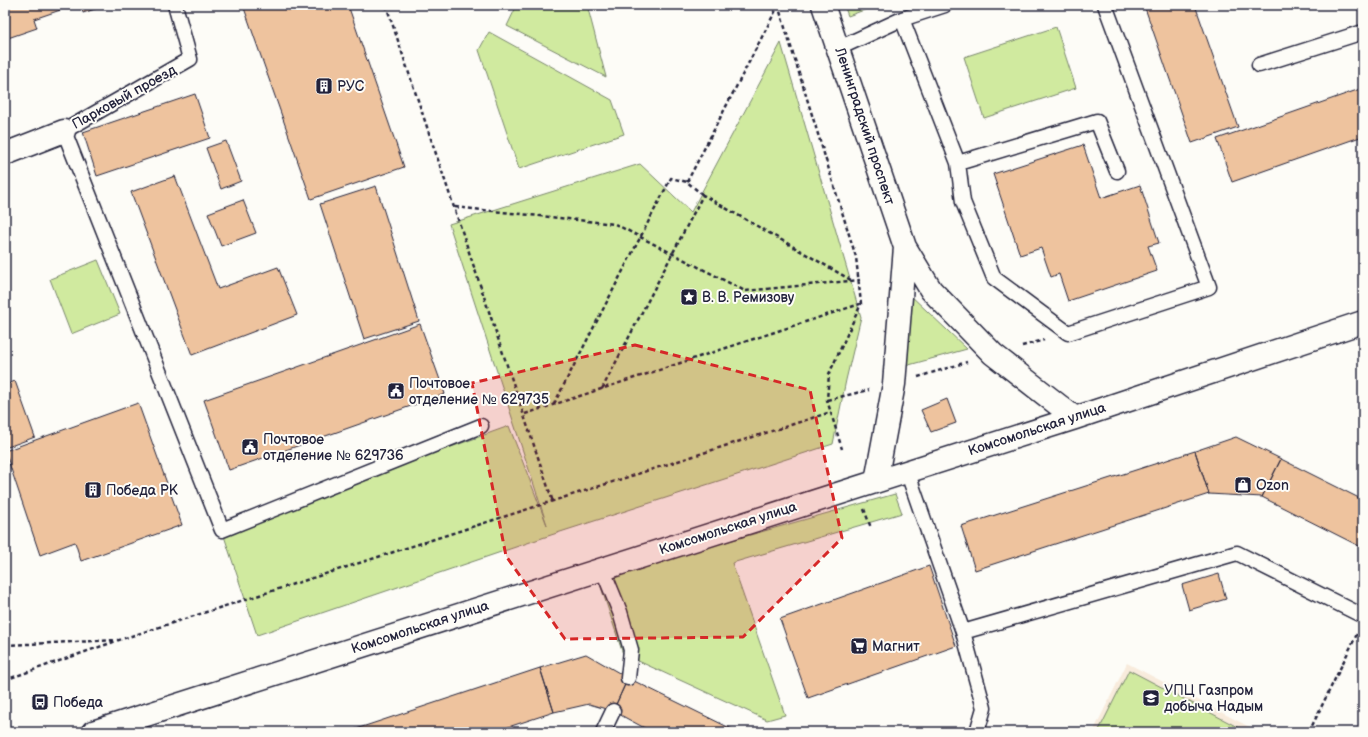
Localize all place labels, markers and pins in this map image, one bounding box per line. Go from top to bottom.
building icon: РУС [314,76,334,96]
place label: РУС [337,78,365,95]
place icon: В. В. Ремизову [679,287,699,307]
place label: В. В. Ремизову [702,289,795,306]
place label: Почтовое отделение № 629735 [409,375,549,408]
public building icon: Почтовое отделение № 629735 [386,381,406,401]
place label: Почтовое отделение № 629736 [263,431,404,464]
public building icon: Почтовое отделение № 629736 [240,437,260,457]
shop icon: Ozon [1233,475,1253,495]
place label: Ozon [1256,477,1289,494]
building icon: Победа РК [83,480,103,500]
place label: Победа РК [106,482,179,499]
supermarket icon: Магнит [849,636,869,656]
place label: Магнит [872,638,920,655]
place label: УПЦ Газпром добыча Надым [1164,682,1263,715]
school or university icon: УПЦ Газпром добыча Надым [1141,688,1161,708]
bus stop icon: Победа [30,692,50,712]
place label: Победа [53,694,104,711]

